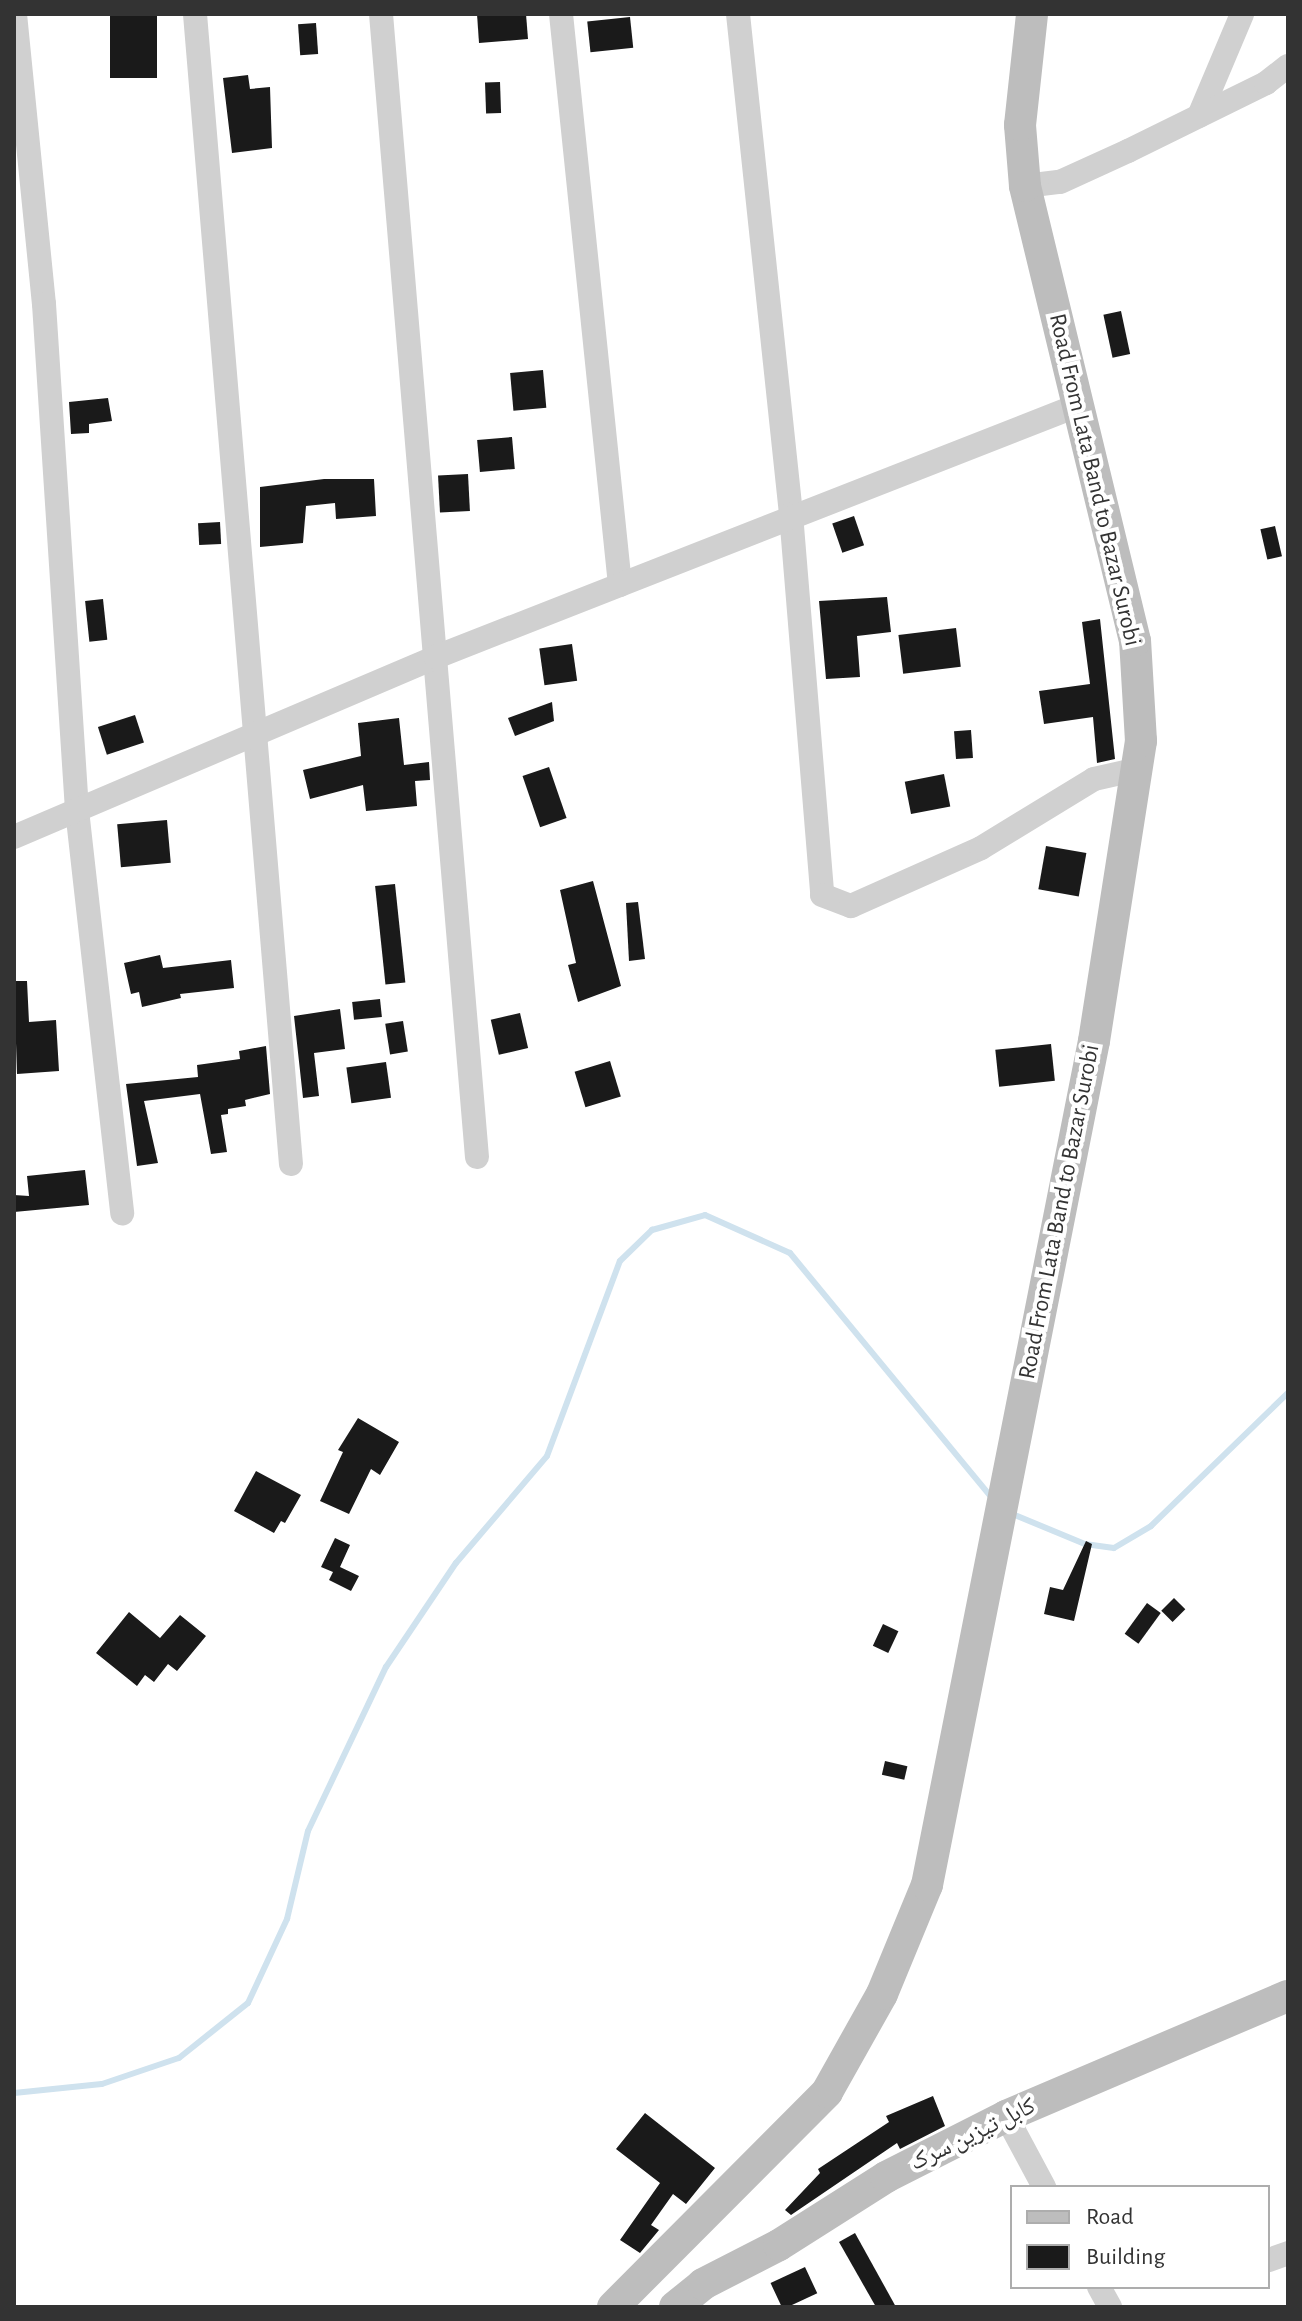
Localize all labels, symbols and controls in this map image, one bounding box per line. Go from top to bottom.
street label: Road From Lata Band to Bazar Surobi [1042,311,1146,649]
street label: Road From Lata Band to Bazar Surobi [1013,1042,1107,1382]
street label: کابل تیزین سرک [905,2092,1041,2178]
legend [1010,2185,1270,2289]
text: Road [1086,2205,1134,2229]
text: Building [1086,2245,1165,2269]

